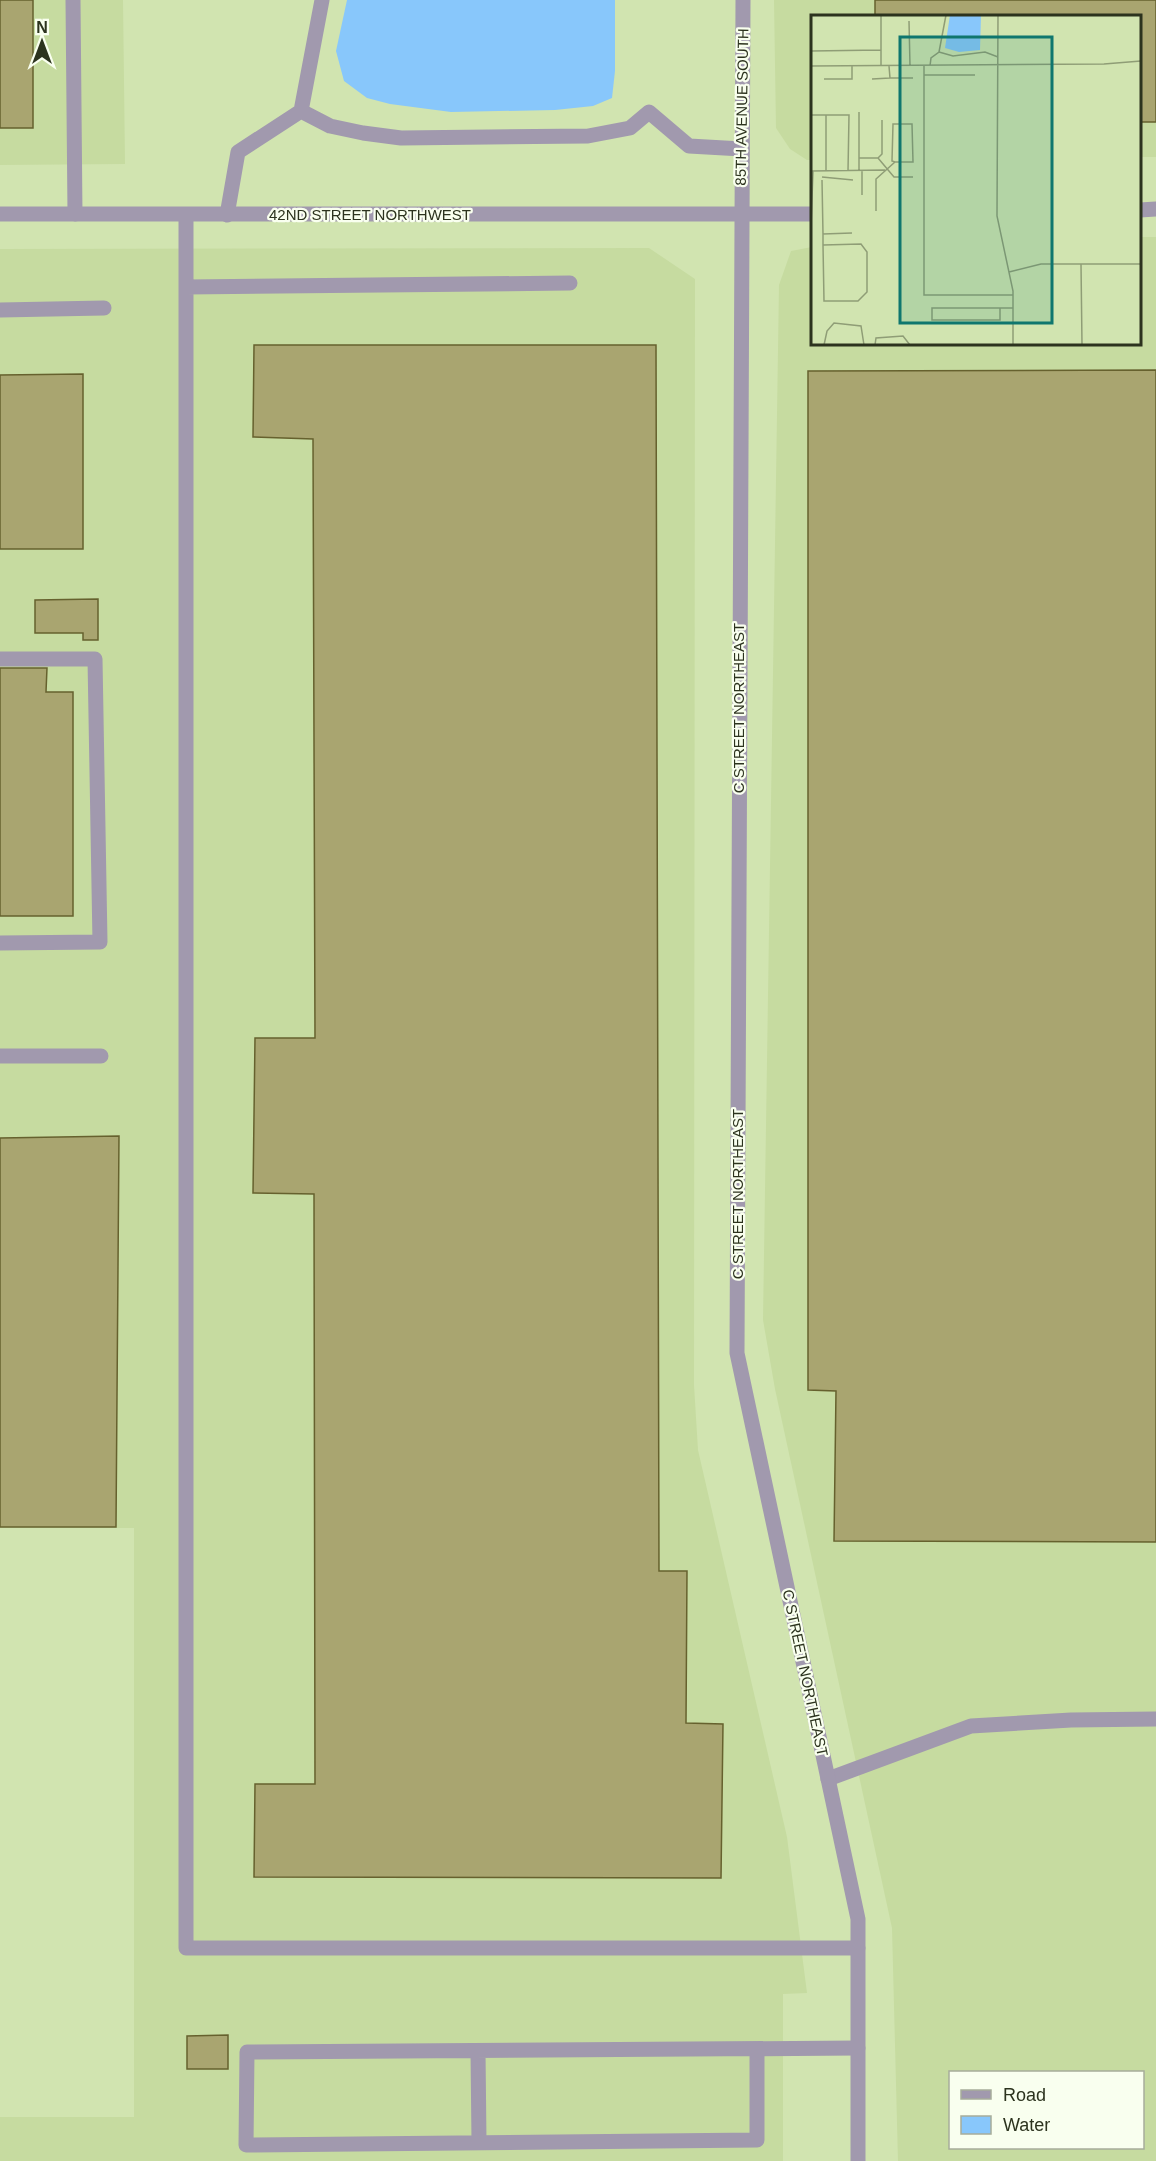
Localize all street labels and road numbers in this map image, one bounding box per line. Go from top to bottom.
street label: 85TH AVENUE SOUTH [732,28,751,186]
street label: 42ND STREET NORTHWEST [269,206,471,223]
street label: C STREET NORTHEAST [730,623,747,793]
street label: C STREET NORTHEAST [729,1109,746,1279]
street label: C STREET NORTHEAST [779,1588,832,1758]

